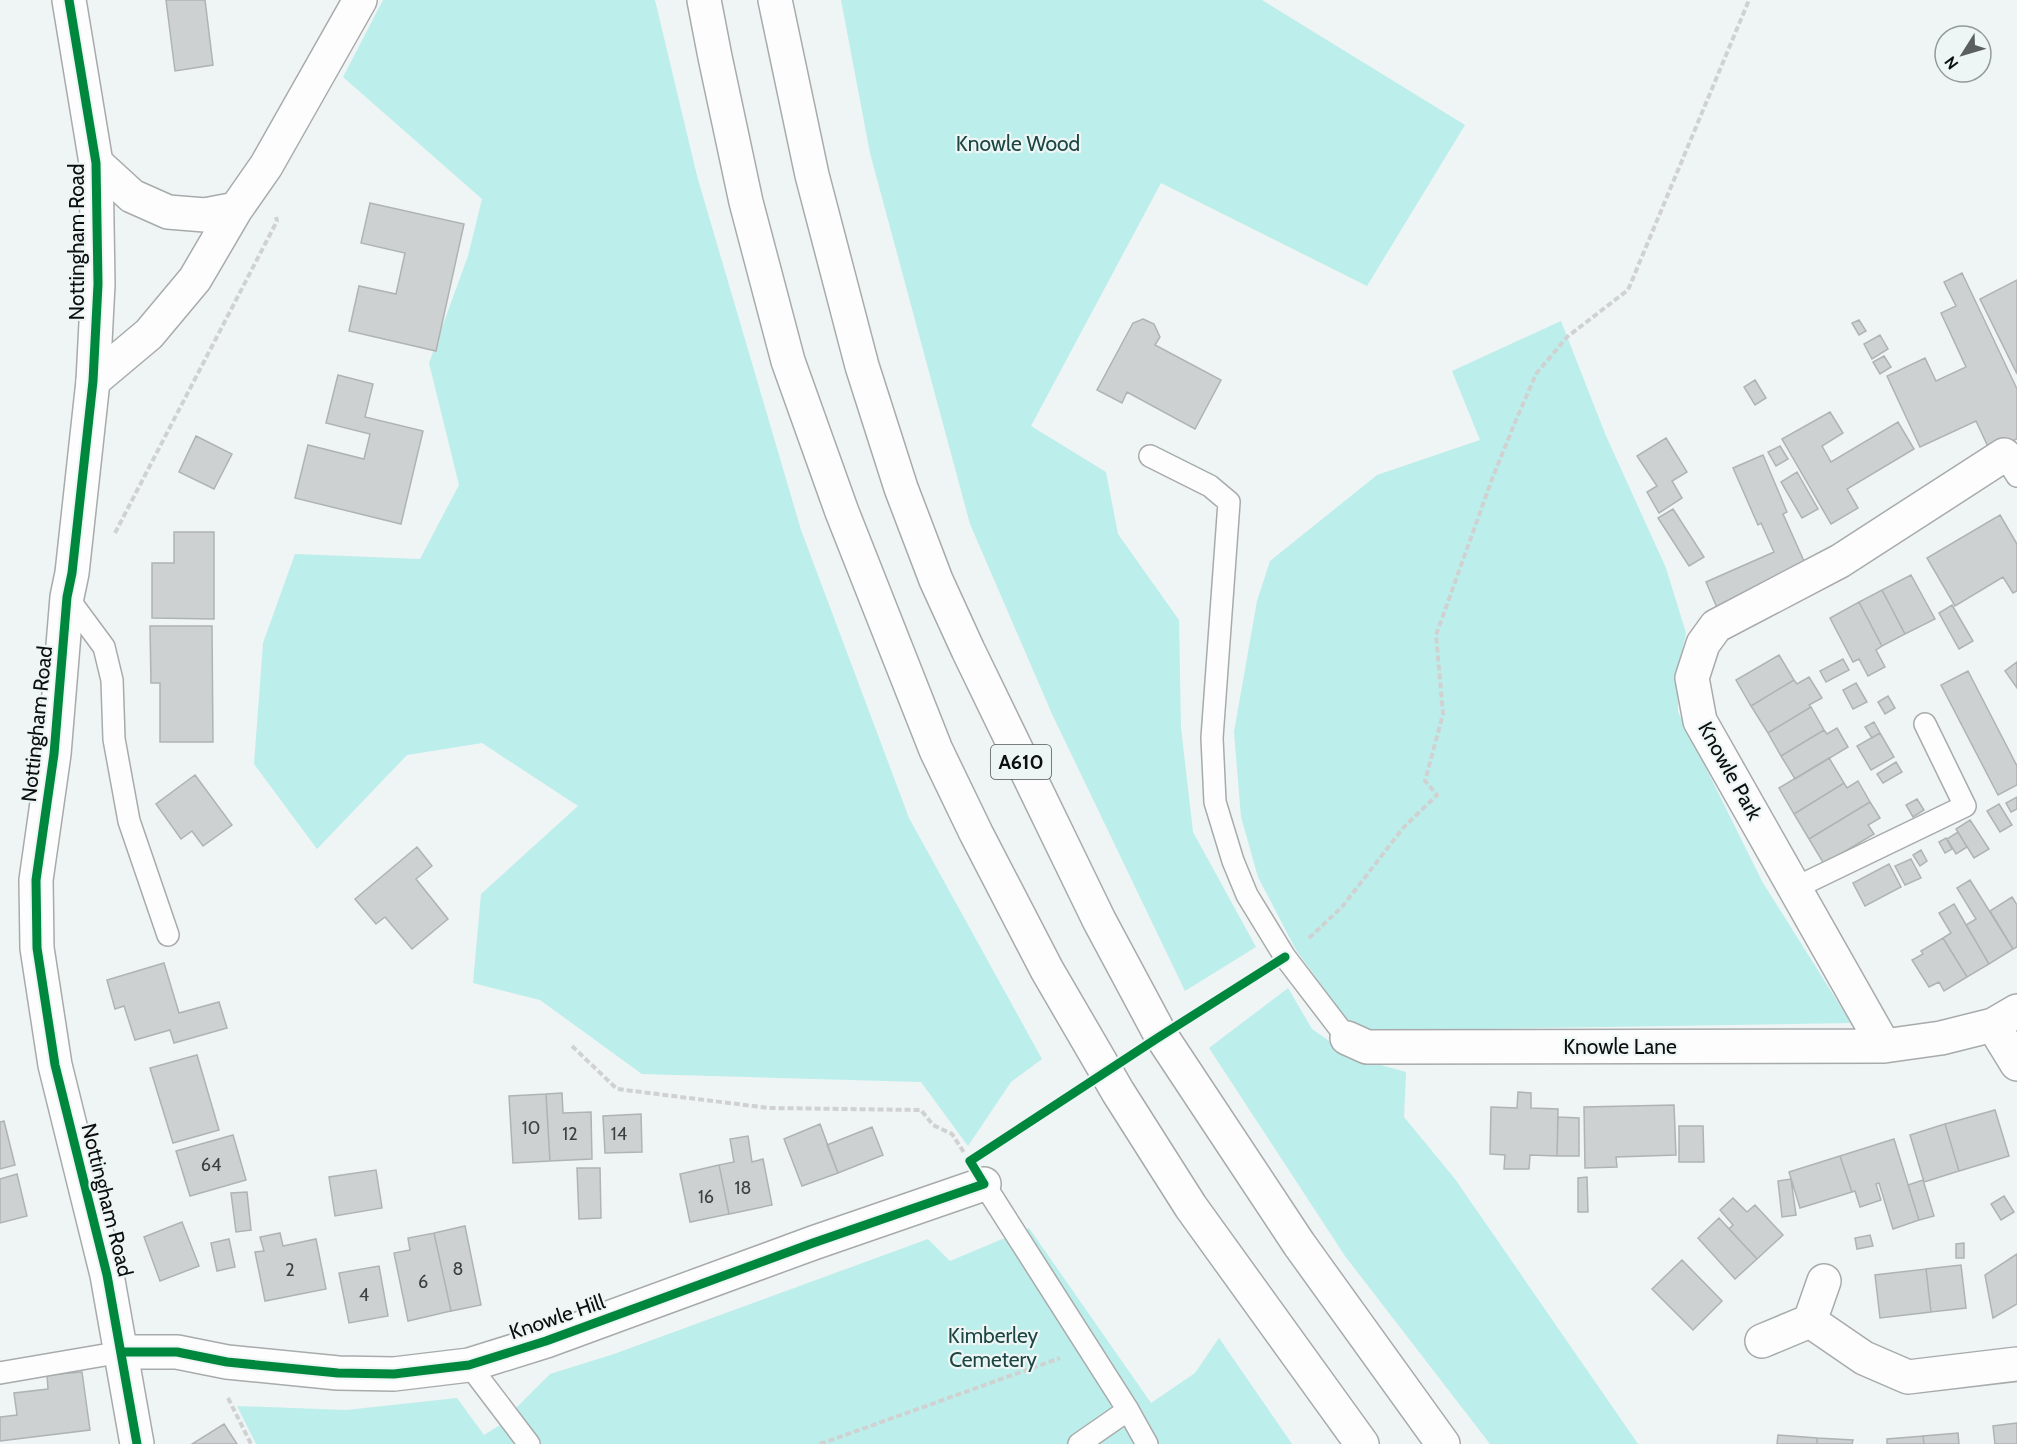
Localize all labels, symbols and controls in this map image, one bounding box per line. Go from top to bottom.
north arrow [1933,24,1993,84]
text: N [1940,52,1962,73]
park label: Knowle Wood [956,131,1080,156]
street label: Nottingham Road [64,164,89,320]
street label: Nottingham Road [16,645,57,803]
street label: Knowle Park [1693,717,1768,825]
road number: A610 [991,745,1051,779]
street label: Knowle Lane [1563,1034,1677,1059]
house number: 10 [522,1117,540,1139]
street label: Nottingham Road [76,1121,139,1279]
house number: 12 [562,1123,578,1145]
house number: 14 [611,1123,627,1145]
house number: 64 [201,1154,221,1176]
house number: 18 [735,1177,751,1199]
house number: 16 [698,1186,714,1208]
house number: 8 [453,1258,463,1280]
house number: 2 [285,1259,295,1281]
house number: 6 [418,1271,428,1293]
house number: 4 [359,1284,369,1306]
street label: Knowle Hill [506,1288,608,1345]
park label: Kimberley Cemetery [948,1323,1039,1372]

